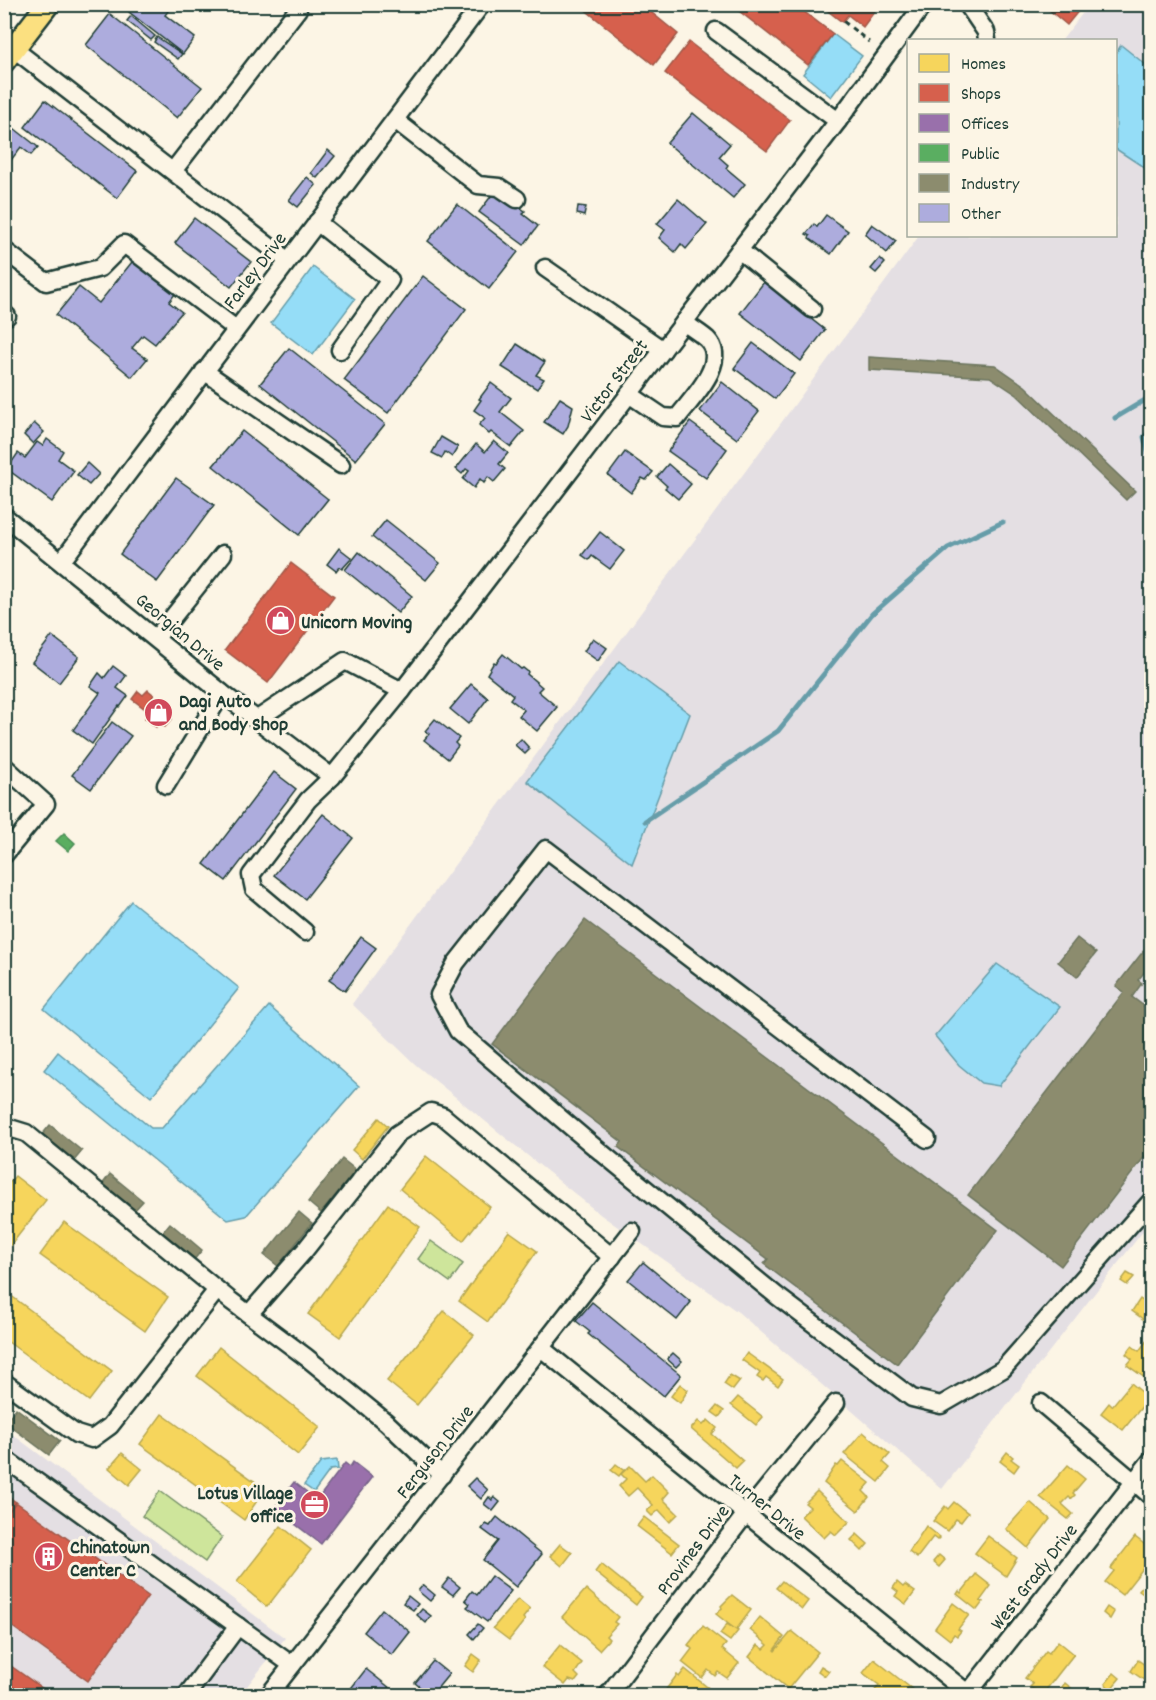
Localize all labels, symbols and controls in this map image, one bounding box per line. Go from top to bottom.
legend [907,39,1117,237]
text: Homes [961,53,1006,78]
text: Shops [961,83,1001,108]
text: Offices [961,113,1009,138]
text: Public [961,143,1000,168]
text: Industry [961,173,1020,198]
text: Other [961,203,1001,228]
street label: Farley Drive [218,227,295,316]
street label: Victor Street [575,334,656,429]
street label: Georgian Drive [128,587,230,679]
shop icon: Unicorn Moving [264,605,296,637]
place label: Unicorn Moving [301,610,413,638]
place label: Dagi Auto and Body Shop [179,689,288,740]
shop icon: Dagi Auto and Body Shop [142,696,174,728]
street label: Ferguson Drive [391,1400,482,1506]
street label: Turner Drive [721,1468,811,1548]
place label: Lotus Village office [197,1481,293,1532]
office icon: Lotus Village office [298,1488,330,1520]
street label: Provines Drive [651,1500,738,1602]
street label: West Grady Drive [985,1519,1086,1637]
place label: Chinatown Center C [70,1535,150,1586]
building icon: Chinatown Center C [33,1541,65,1573]

